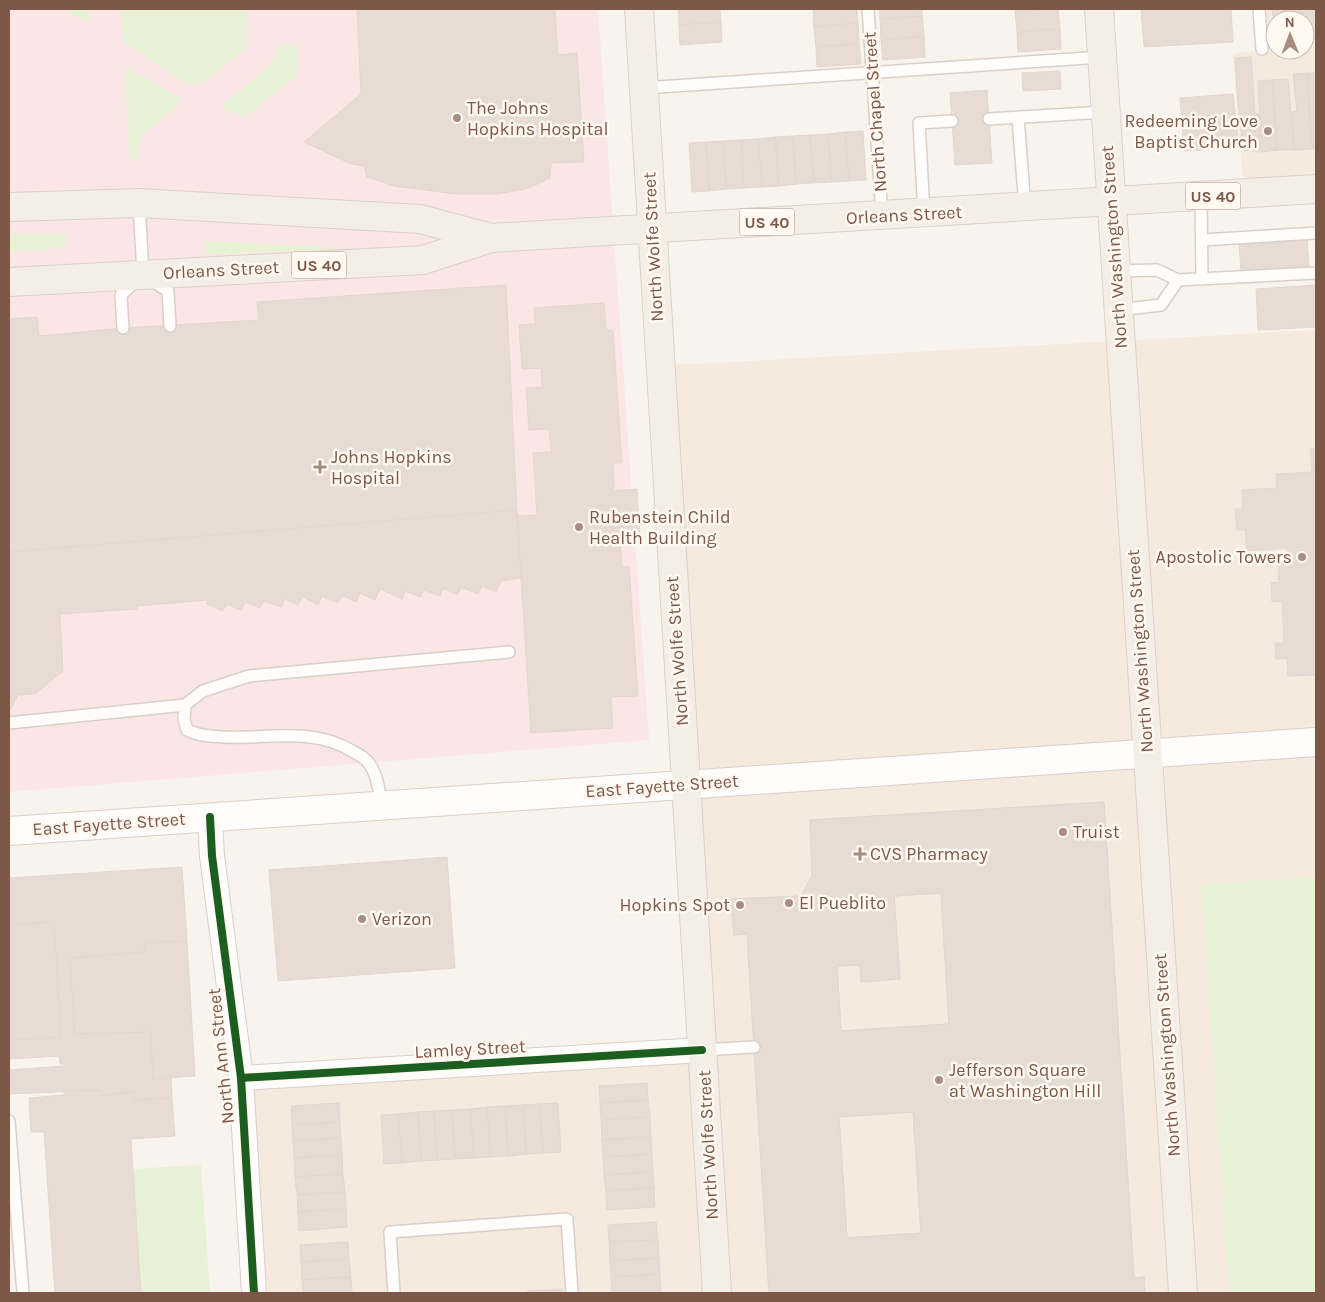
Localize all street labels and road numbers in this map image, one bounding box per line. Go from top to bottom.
street label: North Chapel Street [858,31,892,193]
street label: North Washington Street [1096,144,1132,349]
street label: North Wolfe Street [638,171,668,323]
road number: US 40 [1186,182,1240,210]
street label: Orleans Street [845,201,963,229]
road number: US 40 [740,208,794,236]
road number: US 40 [292,252,346,278]
street label: Orleans Street [162,256,280,284]
street label: North Washington Street [1122,548,1158,753]
street label: North Wolfe Street [661,575,693,727]
street label: East Fayette Street [585,770,740,802]
street label: East Fayette Street [32,808,187,840]
street label: North Washington Street [1149,952,1185,1157]
street label: North Ann Street [203,987,239,1125]
street label: Lamley Street [414,1035,526,1063]
street label: North Wolfe Street [693,1069,723,1221]

